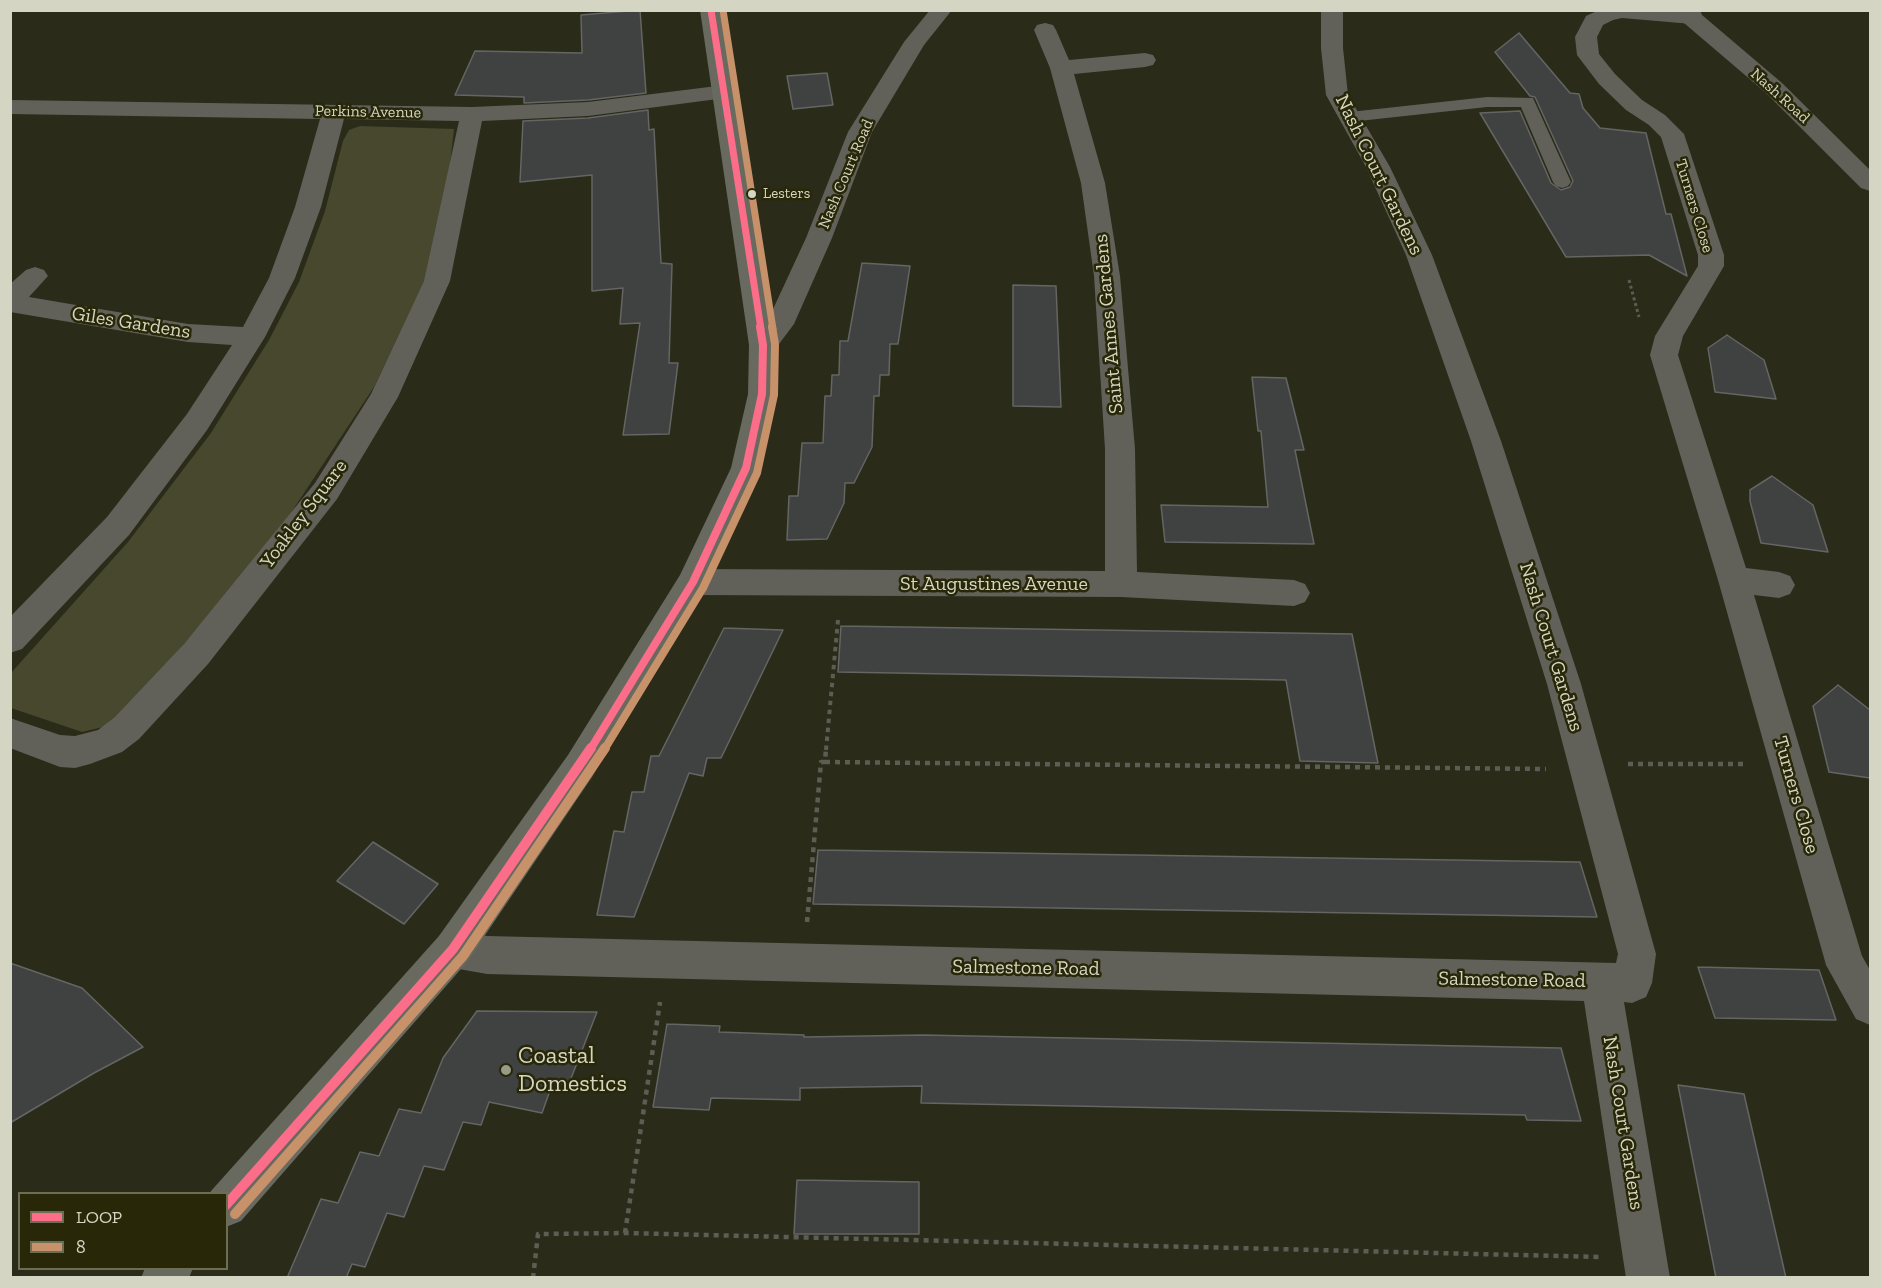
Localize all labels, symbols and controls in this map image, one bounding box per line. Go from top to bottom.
street label: Nash Road [1746,64,1814,128]
street label: Nash Court Gardens [1330,91,1428,259]
street label: Perkins Avenue [315,101,421,123]
street label: Nash Court Road [814,116,878,232]
street label: Turners Close [1671,157,1717,255]
place label: Lesters [763,185,810,203]
marker: Lesters [746,188,758,200]
street label: Saint Annes Gardens [1089,233,1129,415]
street label: Giles Gardens [70,302,192,344]
street label: Yoakley Square [255,455,353,573]
street label: Nash Court Gardens [1514,559,1588,735]
street label: St Augustines Avenue [900,572,1088,596]
street label: Turners Close [1768,733,1824,857]
street label: Salmestone Road [952,955,1100,981]
street label: Salmestone Road [1438,967,1586,993]
street label: Nash Court Gardens [1597,1034,1649,1212]
place label: Coastal Domestics [518,1042,627,1098]
marker: Coastal Domestics [499,1063,513,1077]
legend [18,1192,228,1270]
text: LOOP [76,1206,122,1228]
text: 8 [76,1236,86,1258]

